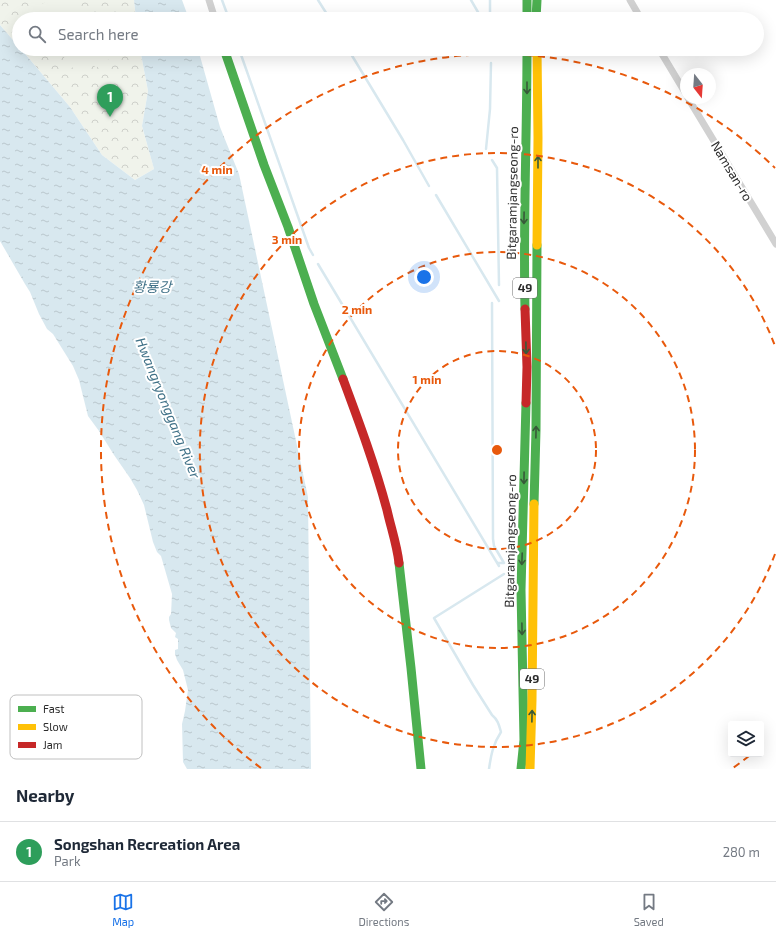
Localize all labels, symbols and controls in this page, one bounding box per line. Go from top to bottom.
search box [12,12,764,56]
icon: search [26,23,48,45]
text: Search here [58,25,139,43]
north arrow [680,68,716,104]
one-way arrow [523,81,531,94]
pin: 1 [97,84,123,117]
street label: Bitgaramjangseong-ro [503,126,521,260]
street label: Namsan-ro [708,138,756,204]
one-way arrow [534,156,542,169]
text: 4 min [201,162,233,176]
one-way arrow [520,211,528,224]
text: 3 min [272,232,302,246]
your location [414,267,434,287]
water label: 황룡강 [133,278,173,295]
road number: 49 [513,278,537,298]
text: 2 min [342,302,372,316]
water label: Hwangryonggang River [132,335,205,481]
one-way arrow [522,341,530,354]
text: 1 min [413,372,441,386]
one-way arrow [532,426,540,439]
centre of rings [490,443,504,457]
one-way arrow [520,471,528,484]
street label: Bitgaramjangseong-ro [501,474,519,608]
one-way arrow [518,552,526,565]
one-way arrow [518,622,526,635]
road number: 49 [520,669,544,689]
legend [10,695,142,759]
text: Fast [43,702,65,715]
one-way arrow [528,710,535,723]
text: Slow [43,720,68,733]
map controls [728,721,764,757]
button: layers [728,721,764,757]
text: Jam [43,738,62,751]
text: Nearby [16,785,74,805]
text: Songshan Recreation Area [54,835,240,853]
text: 1 [26,844,32,860]
text: 280 m [723,844,760,860]
text: Park [54,853,81,869]
tab: Map [112,891,134,928]
tab: Directions [359,891,409,928]
tab: Saved [634,891,664,928]

